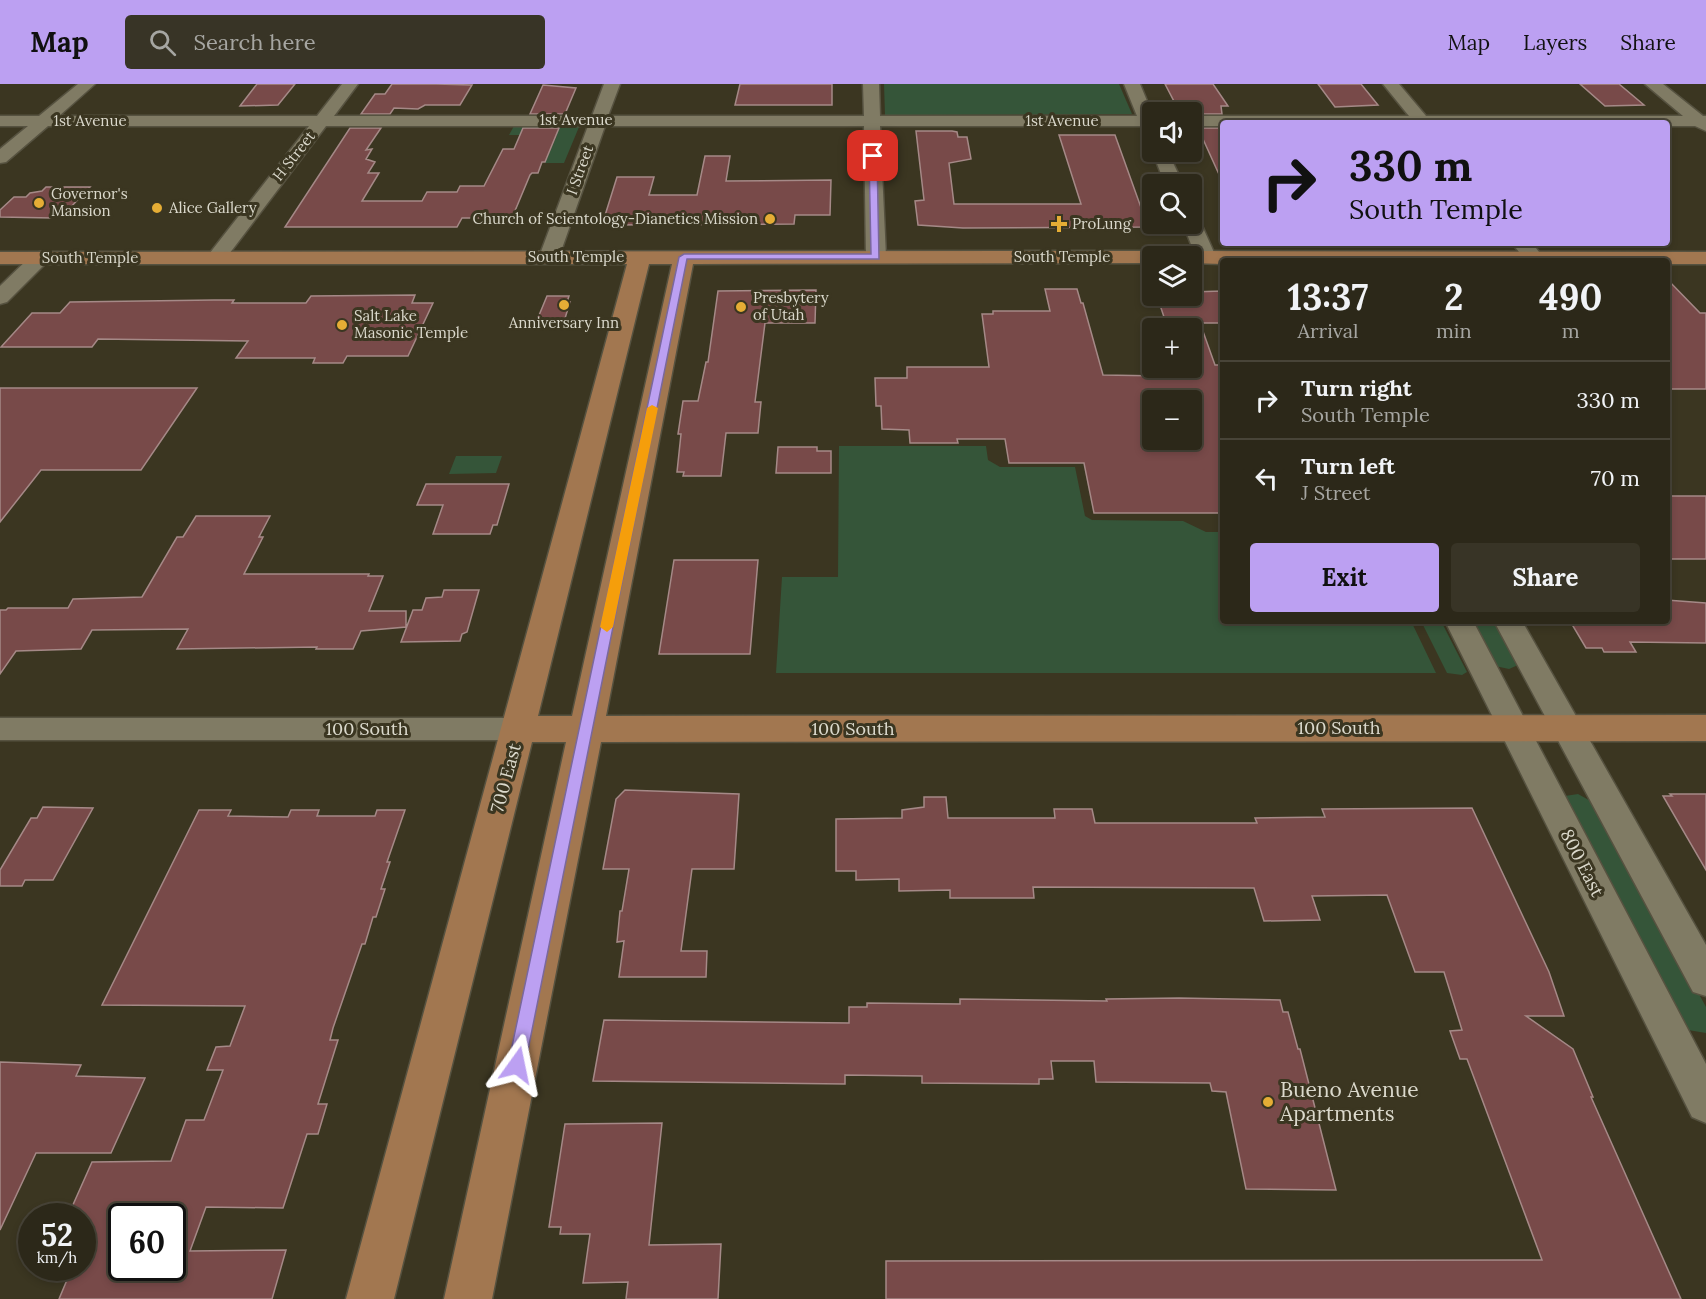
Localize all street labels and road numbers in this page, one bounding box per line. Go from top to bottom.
street label: 1st Avenue [539,110,613,129]
street label: 1st Avenue [53,111,127,130]
street label: 1st Avenue [1025,111,1099,130]
street label: H Street [268,127,319,184]
street label: I Street [562,142,597,197]
street label: South Temple [528,247,624,266]
street label: South Temple [1014,247,1110,266]
street label: South Temple [42,248,138,267]
street label: 100 South [1298,716,1381,739]
street label: 100 South [326,717,409,740]
street label: 100 South [812,717,895,740]
street label: 700 East [485,740,526,815]
street label: 800 East [1556,825,1609,901]

